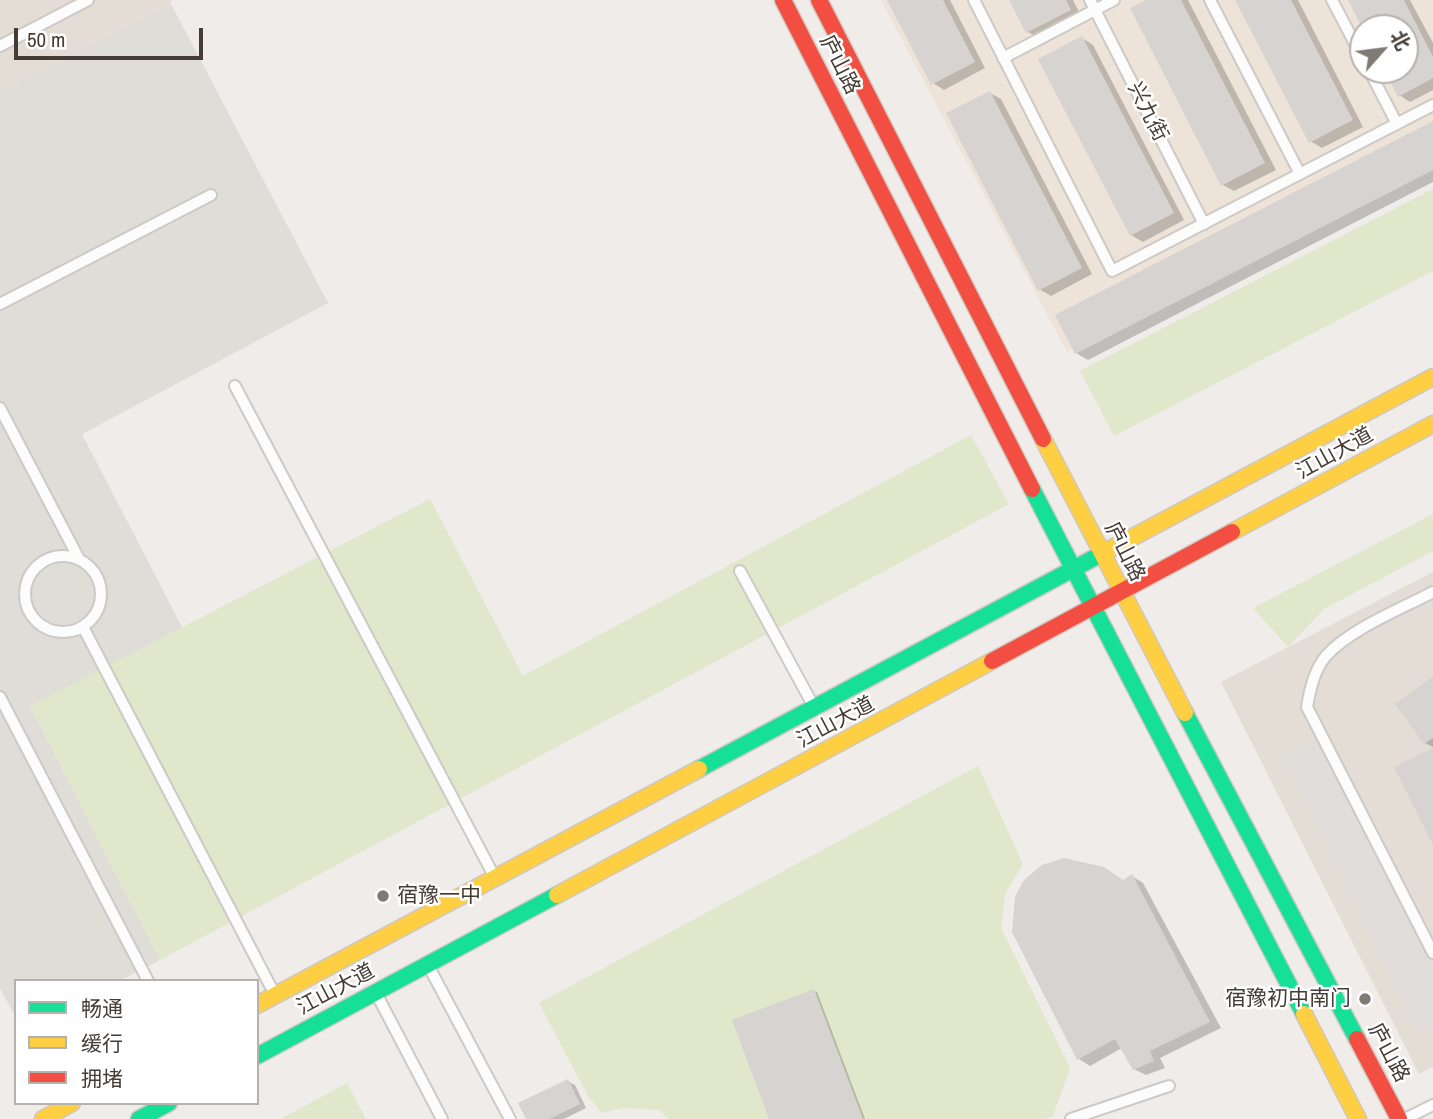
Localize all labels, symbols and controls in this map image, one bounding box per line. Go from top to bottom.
scale bar [18,14,206,58]
north arrow [1349,14,1419,84]
text: 50 m [27,25,65,54]
text: 北 [1385,26,1417,55]
street label: 庐山路 [813,31,865,99]
street label: 兴九街 [1121,78,1173,146]
street label: 江山大道 [1292,423,1378,485]
street label: 庐山路 [1098,518,1150,586]
street label: 江山大道 [793,692,879,754]
place label: 宿豫一中 [397,883,481,909]
marker: 宿豫一中 [375,888,391,904]
street label: 江山大道 [293,959,379,1021]
legend [14,979,259,1105]
place label: 宿豫初中南门 [1225,986,1351,1012]
marker: 宿豫初中南门 [1357,991,1373,1007]
text: 畅通 [81,994,123,1023]
street label: 庐山路 [1362,1019,1414,1087]
text: 缓行 [81,1029,123,1058]
text: 拥堵 [81,1064,123,1093]

